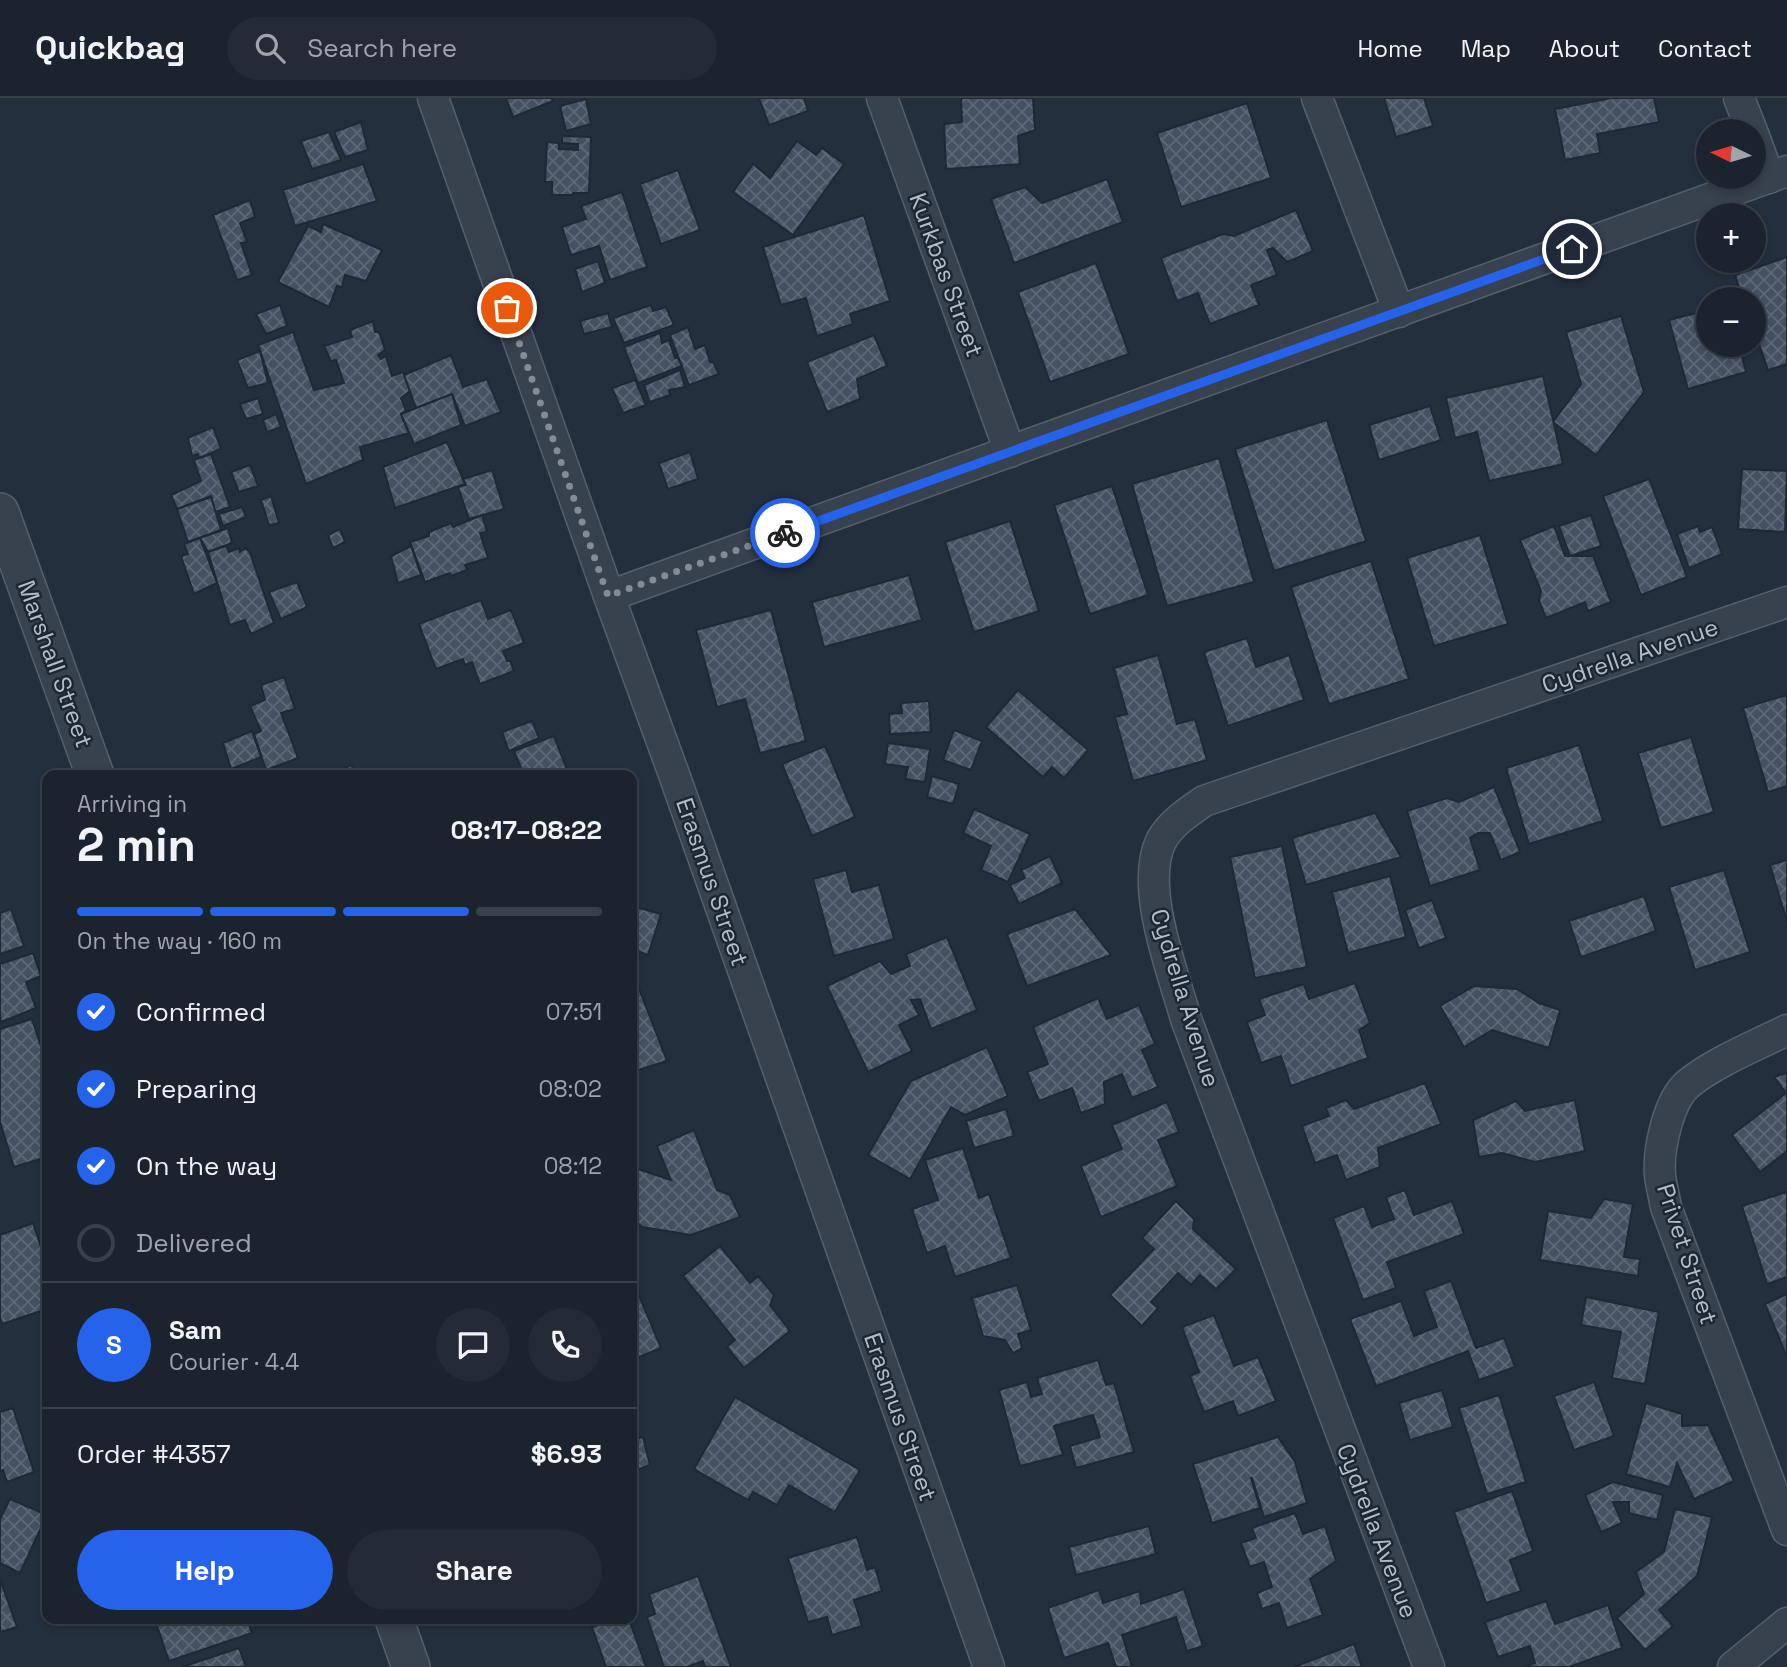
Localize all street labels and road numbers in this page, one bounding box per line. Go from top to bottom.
street label: Kurkbas Street [902,189,991,361]
street label: Marshall Street [11,576,100,752]
street label: Cydrella Avenue [1538,611,1722,700]
street label: Erasmus Street [669,794,756,970]
street label: Cydrella Avenue [1144,905,1227,1091]
street label: Privet Street [1650,1180,1725,1328]
street label: Erasmus Street [857,1329,944,1505]
street label: Cydrella Avenue [1330,1439,1425,1623]

